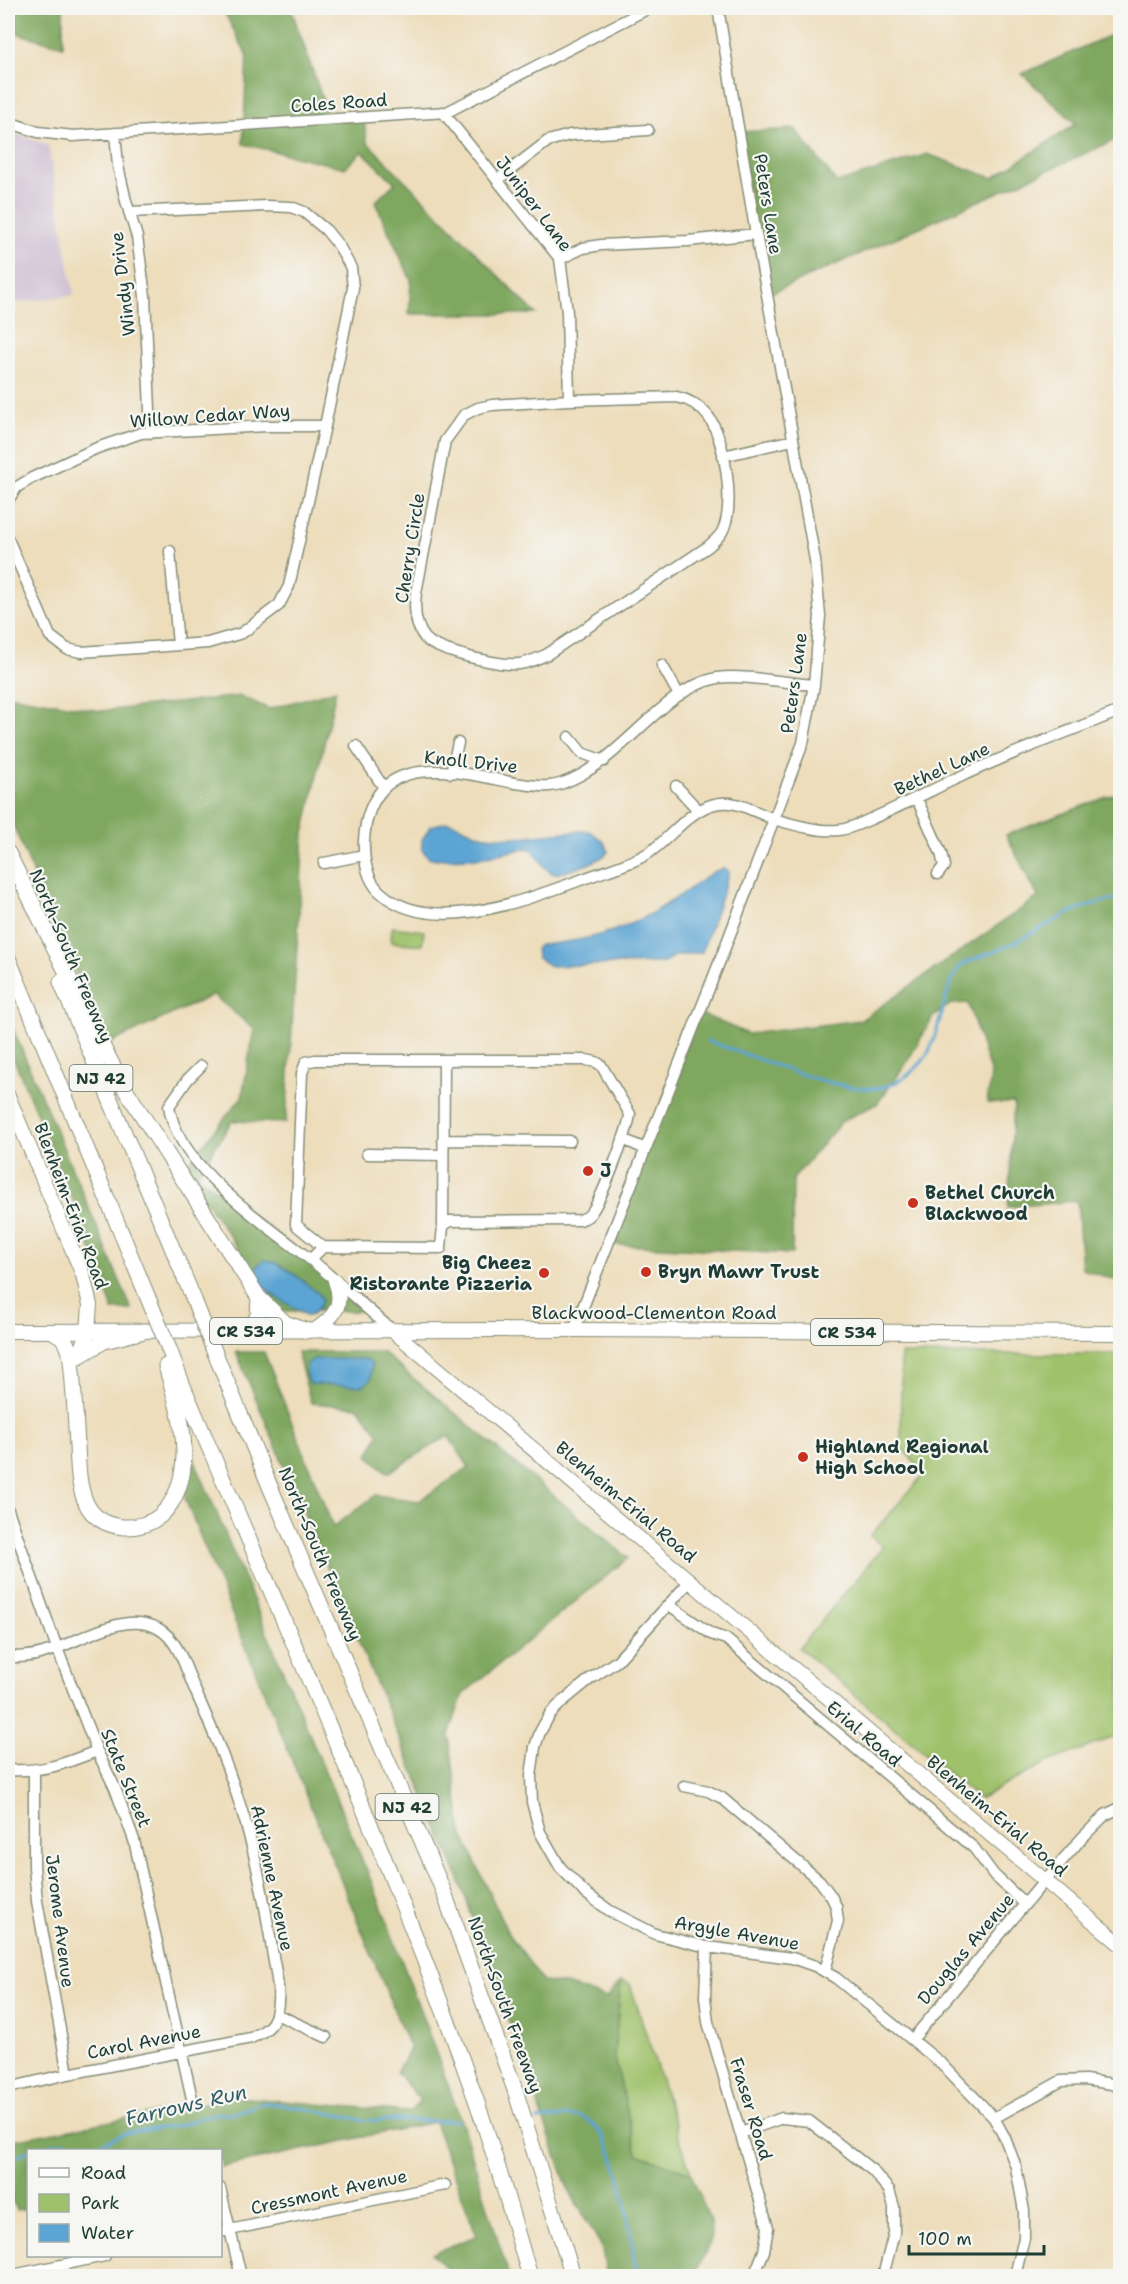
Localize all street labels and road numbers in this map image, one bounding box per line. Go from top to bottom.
street label: Coles Road [290,88,388,118]
street label: Juniper Lane [490,151,578,257]
street label: Peters Lane [748,152,788,256]
street label: Windy Drive [105,230,141,338]
street label: Willow Cedar Way [129,398,291,434]
street label: Cherry Circle [389,491,431,605]
street label: Peters Lane [775,631,813,735]
street label: Bethel Lane [890,736,994,802]
street label: Knoll Drive [423,745,519,779]
street label: North-South Freeway [23,865,119,1047]
road number: NJ 42 [70,1065,132,1091]
street label: Blenheim-Erial Road [28,1119,114,1293]
street label: Blackwood-Clementon Road [531,1301,777,1325]
road number: CR 534 [210,1318,282,1344]
road number: CR 534 [811,1319,883,1345]
street label: Blenheim-Erial Road [551,1436,701,1568]
street label: North-South Freeway [272,1463,368,1645]
street label: Erial Road [821,1696,907,1772]
street label: State Street [95,1725,157,1831]
street label: Blenheim-Erial Road [922,1750,1072,1882]
road number: NJ 42 [376,1794,438,1820]
street label: Adrienne Avenue [245,1803,299,1953]
street label: Jerome Avenue [40,1853,80,1989]
street label: Douglas Avenue [912,1888,1020,2010]
street label: Argyle Avenue [672,1910,802,1956]
street label: North-South Freeway [462,1913,548,2097]
street label: Carol Avenue [85,2019,203,2065]
street label: Fraser Road [724,2055,778,2163]
street label: Cressmont Avenue [248,2164,410,2220]

